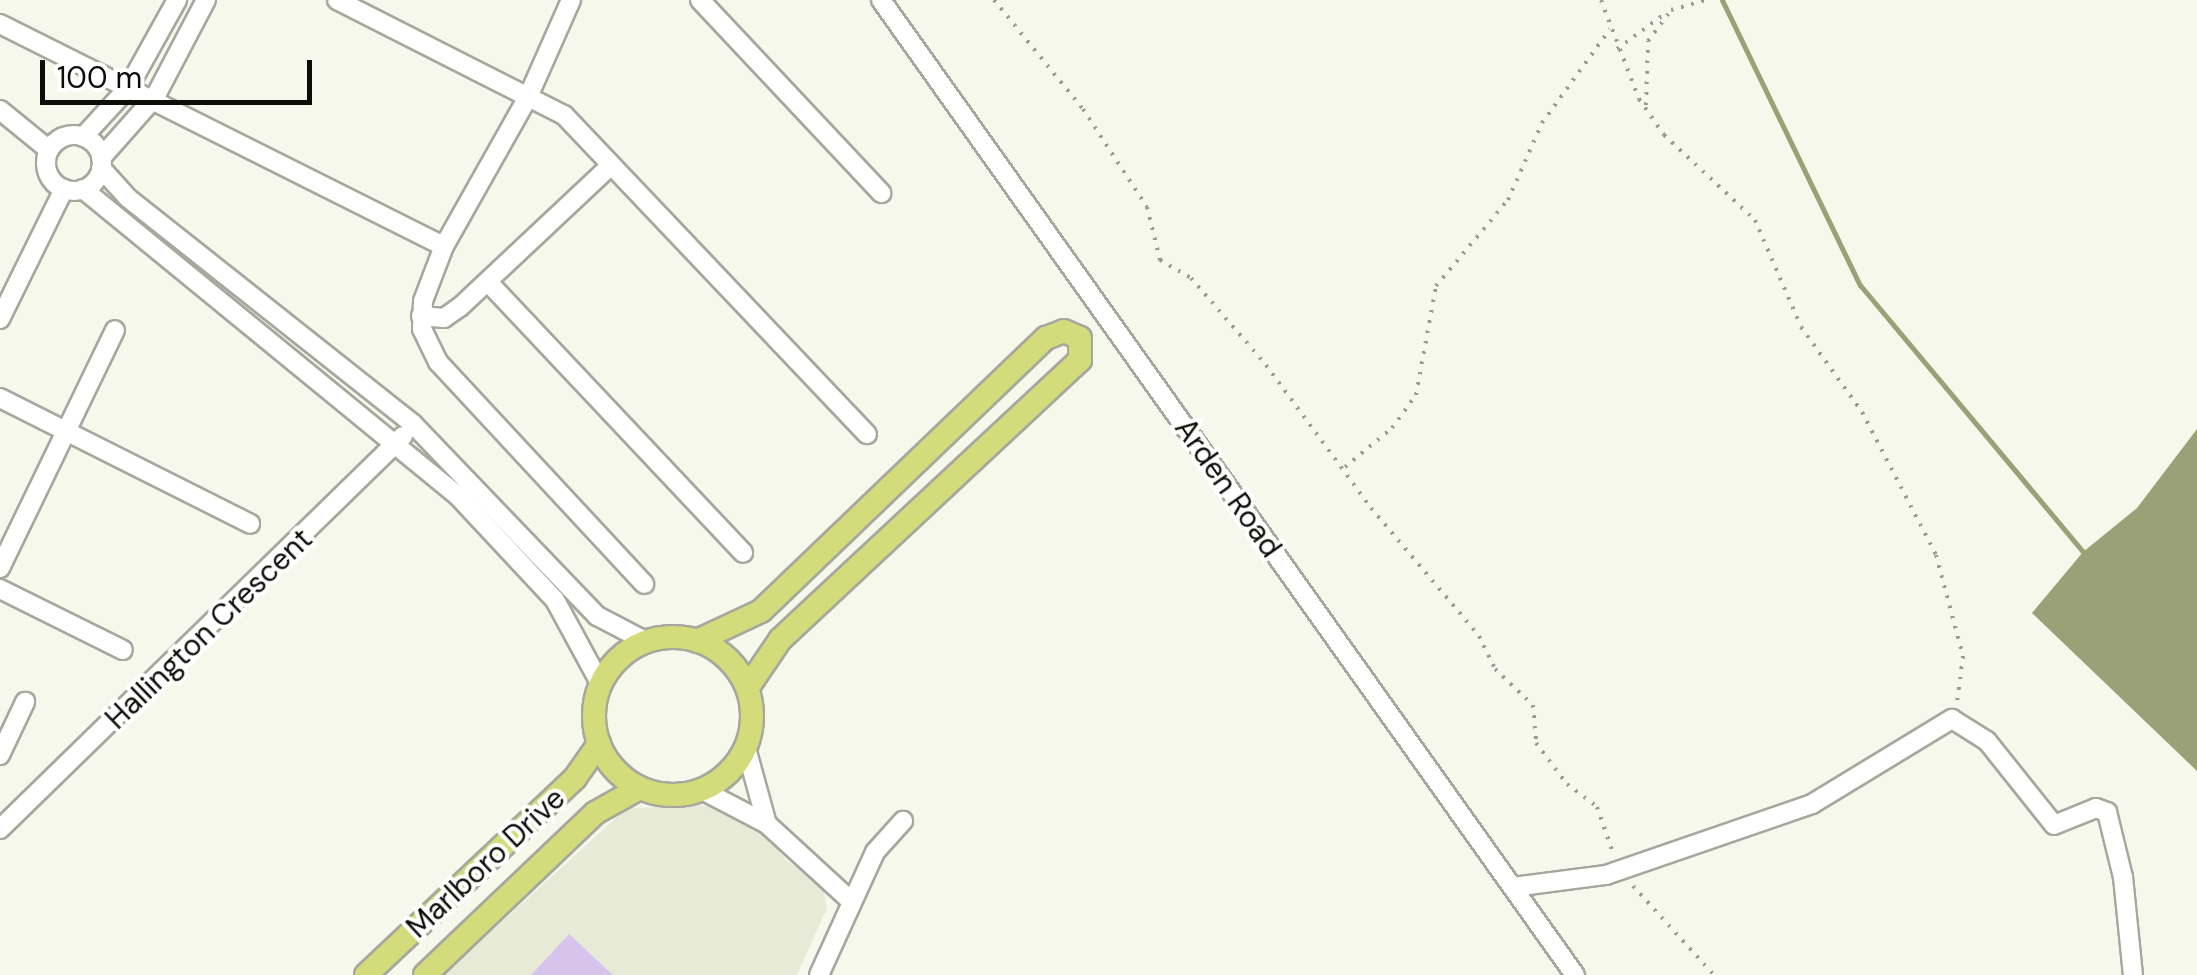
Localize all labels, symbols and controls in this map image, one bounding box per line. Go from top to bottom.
scale bar [45,40,318,102]
text: 100 m [57,58,142,97]
street label: Arden Road [1167,412,1289,564]
street label: Hallington Crescent [98,521,320,737]
street label: Marlboro Drive [399,781,573,945]

